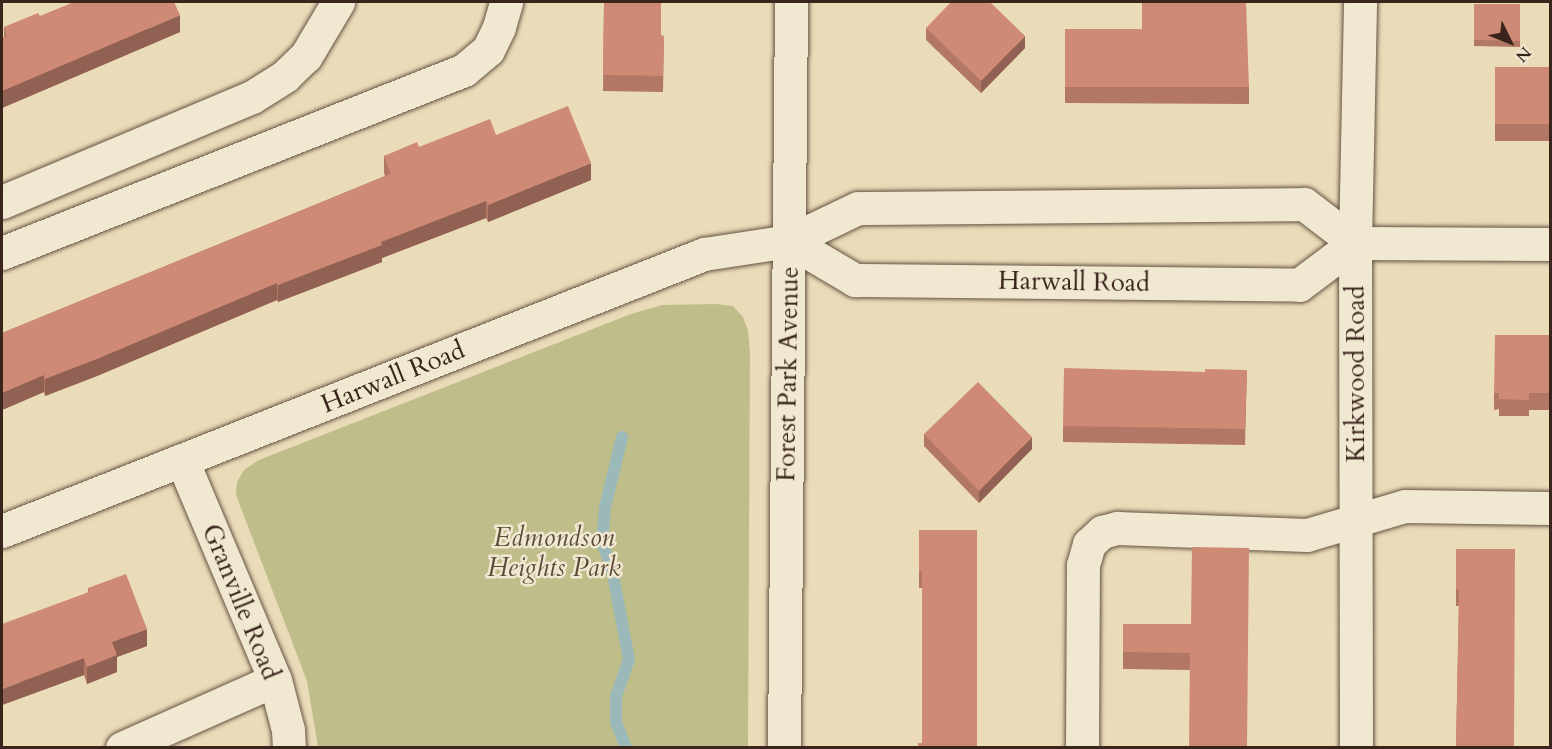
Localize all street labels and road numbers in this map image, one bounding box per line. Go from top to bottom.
street label: Harwall Road [998,265,1150,299]
street label: Forest Park Avenue [771,266,805,482]
street label: Kirkwood Road [1340,286,1372,462]
street label: Harwall Road [317,334,469,420]
street label: Granville Road [195,519,287,685]

